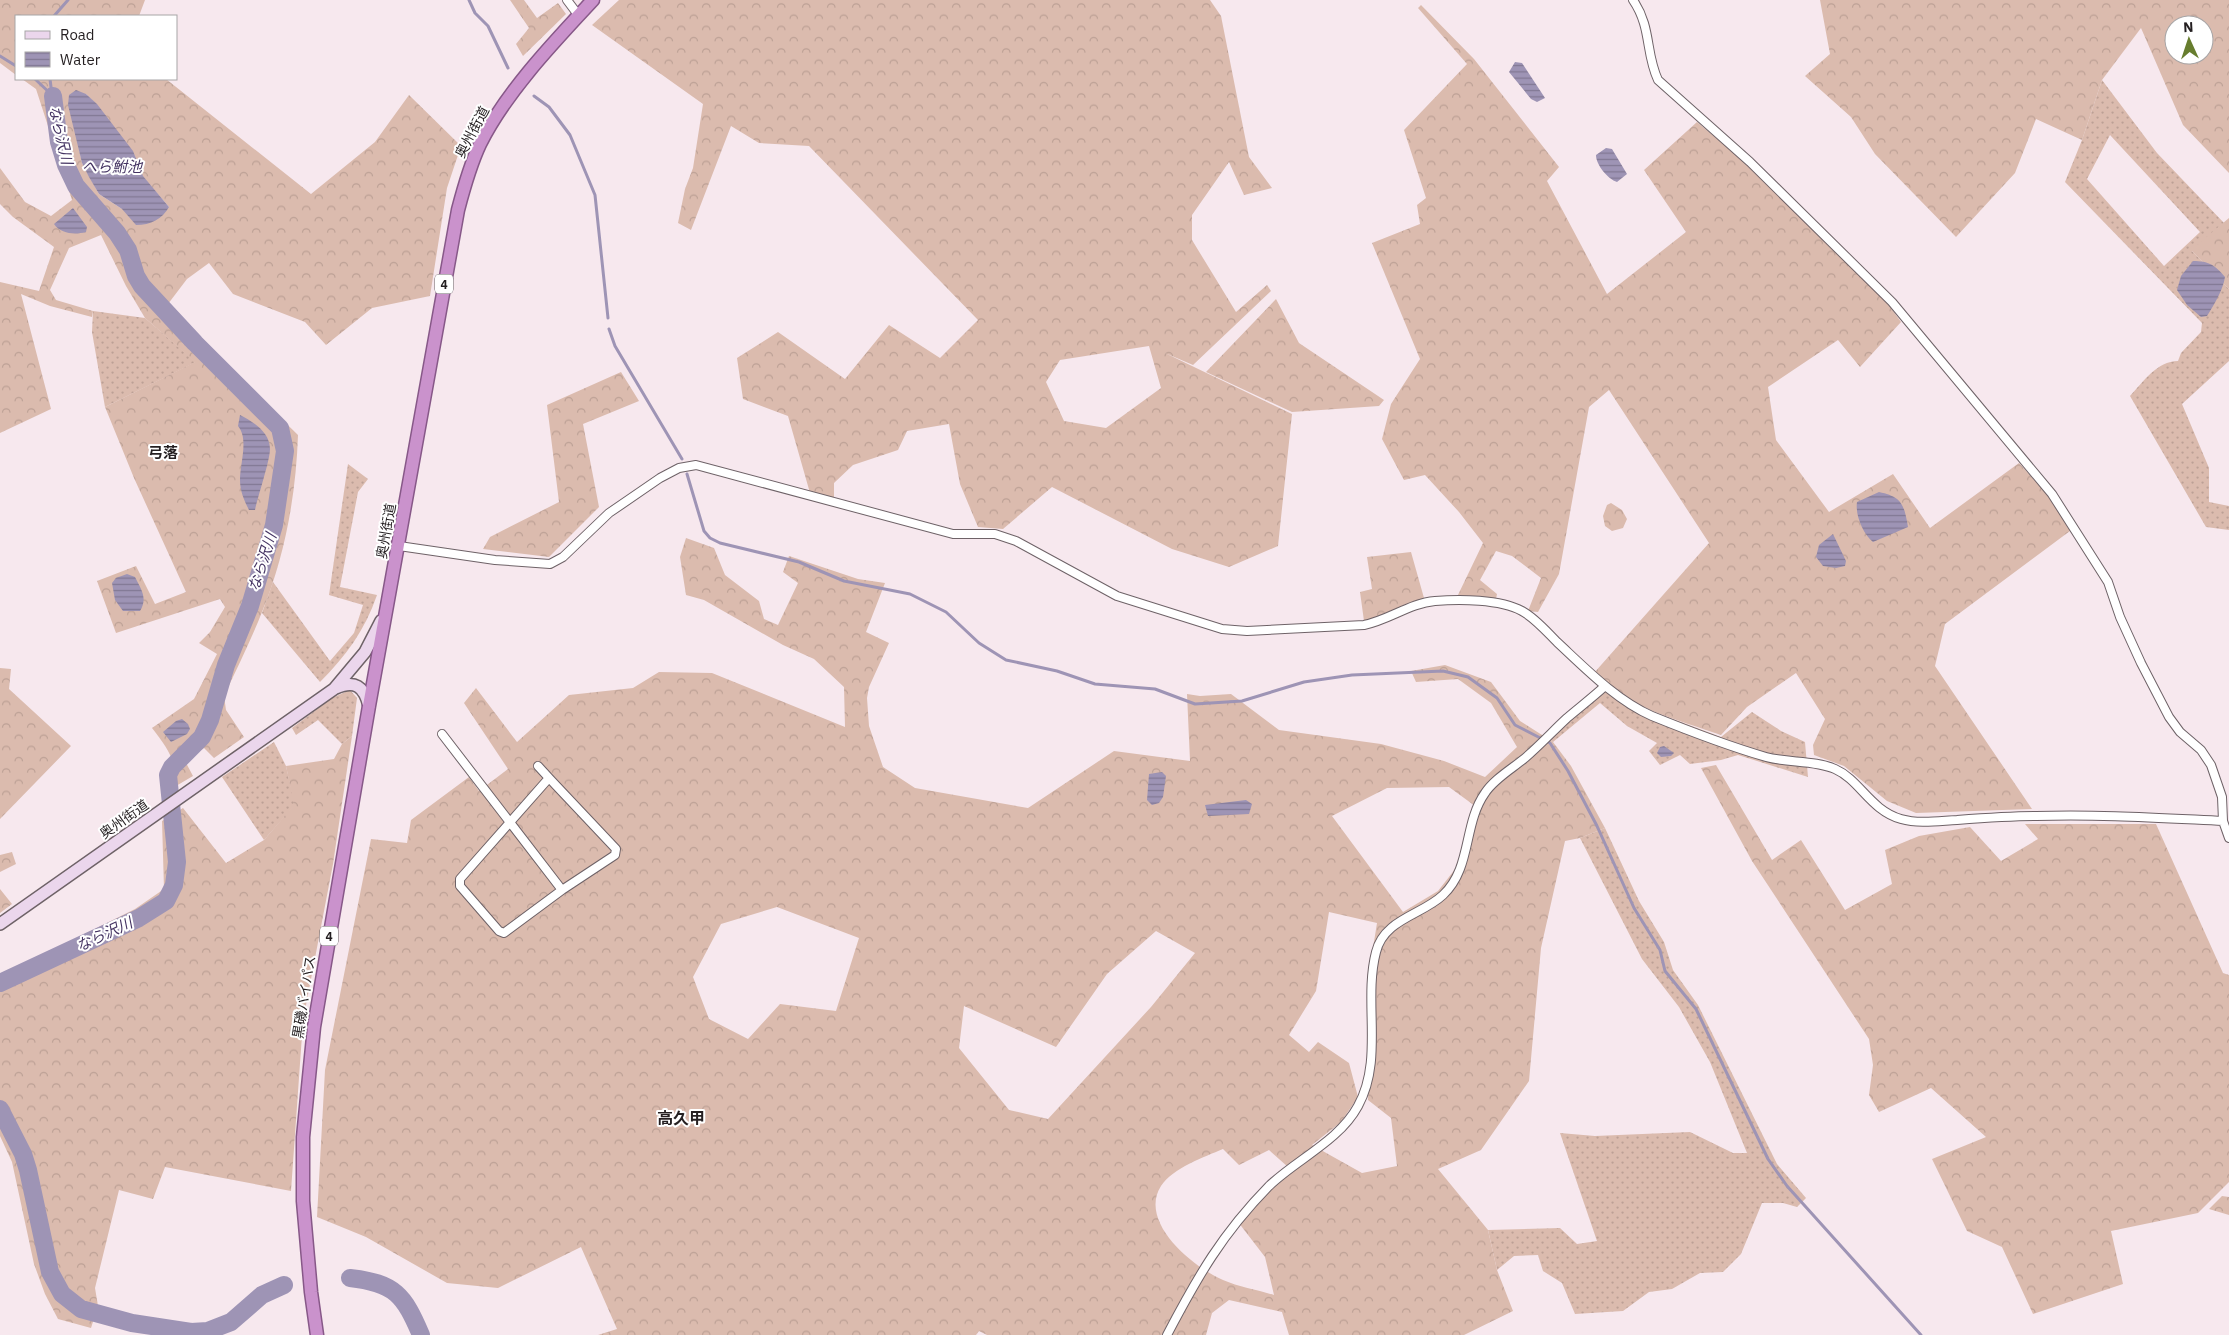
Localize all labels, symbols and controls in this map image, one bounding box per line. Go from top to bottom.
legend [15,15,178,80]
north arrow [2164,15,2214,65]
text: N [2183,18,2194,36]
text: Road [60,25,95,44]
text: Water [60,50,101,69]
street label: 奥州街道 [451,103,493,161]
water label: なら沢川 [45,104,77,168]
water label: へら鮒池 [82,157,144,176]
road number: 4 [435,274,453,294]
district label: 弓落 [148,443,178,462]
street label: 奥州街道 [372,502,400,560]
water label: なら沢川 [244,529,281,593]
street label: 奥州街道 [96,796,152,842]
water label: なら沢川 [73,912,137,955]
road number: 4 [320,926,338,946]
street label: 黒磯バイパス [289,954,319,1040]
district label: 高久甲 [657,1108,705,1128]

